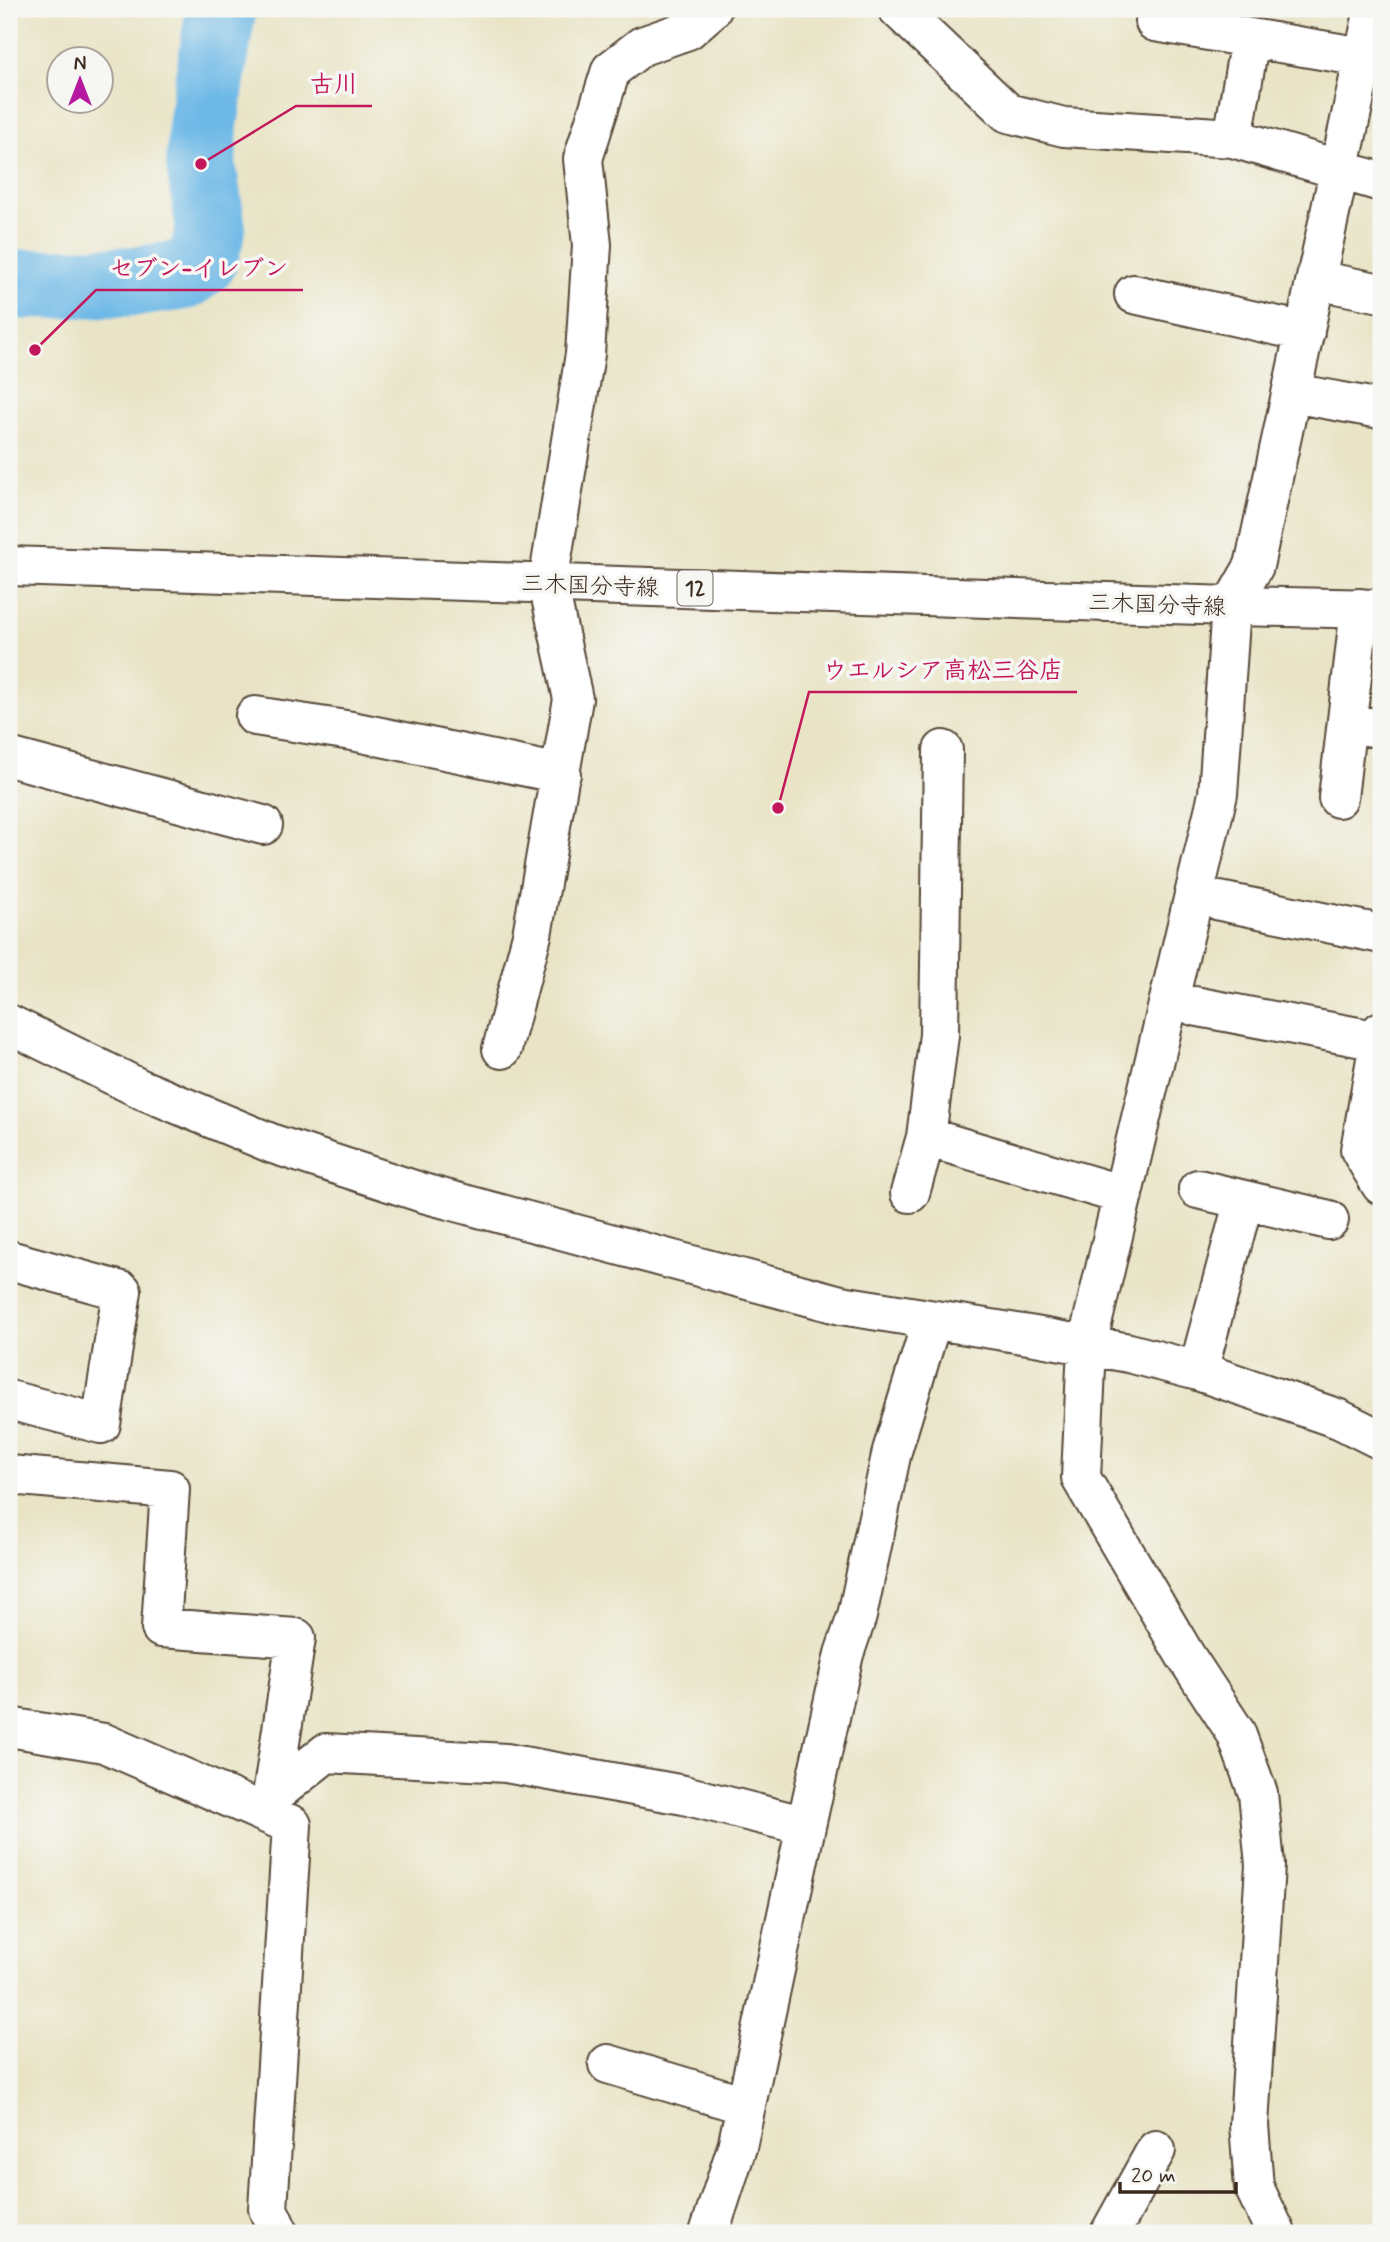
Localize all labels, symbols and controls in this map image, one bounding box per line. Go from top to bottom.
north arrow [46,46,116,116]
text: N [74,52,86,77]
callout: 古川 [296,61,372,106]
text: 古川 [310,70,358,101]
callout: セブン-イレブン [96,245,303,290]
text: セブン-イレブン [110,254,288,285]
street label: 三木国分寺線 [520,570,659,604]
road number: 12 [678,570,712,606]
street label: 三木国分寺線 [1087,589,1226,623]
callout: ウエルシア高松三谷店 [809,647,1077,692]
text: ウエルシア高松三谷店 [823,656,1063,687]
scale bar [1120,2151,1236,2195]
text: 20 m [1131,2162,1176,2190]

